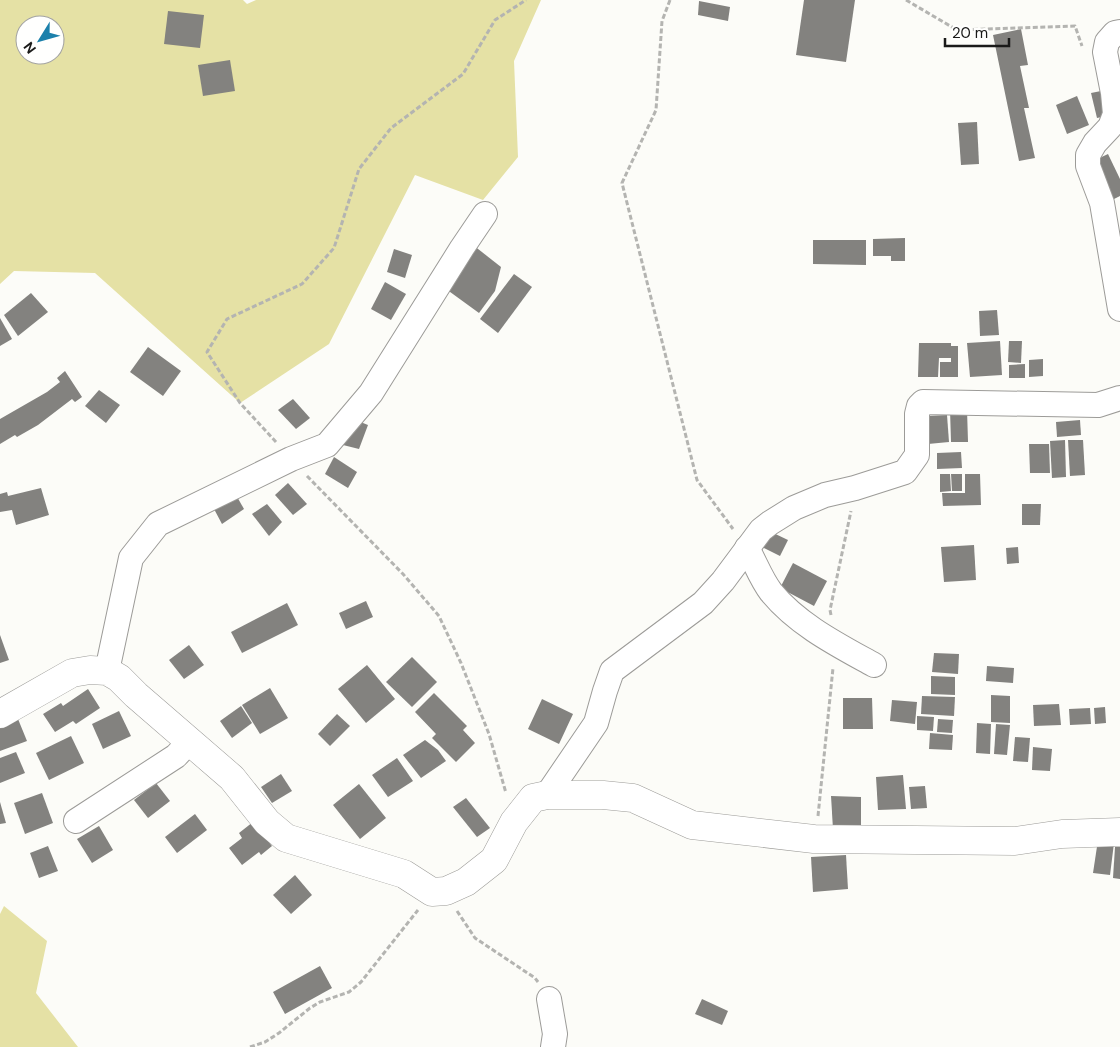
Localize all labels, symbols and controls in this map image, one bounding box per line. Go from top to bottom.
north arrow [15,15,65,65]
scale bar [945,15,1009,47]
text: 20 m [952,23,988,43]
text: N [19,38,40,57]

